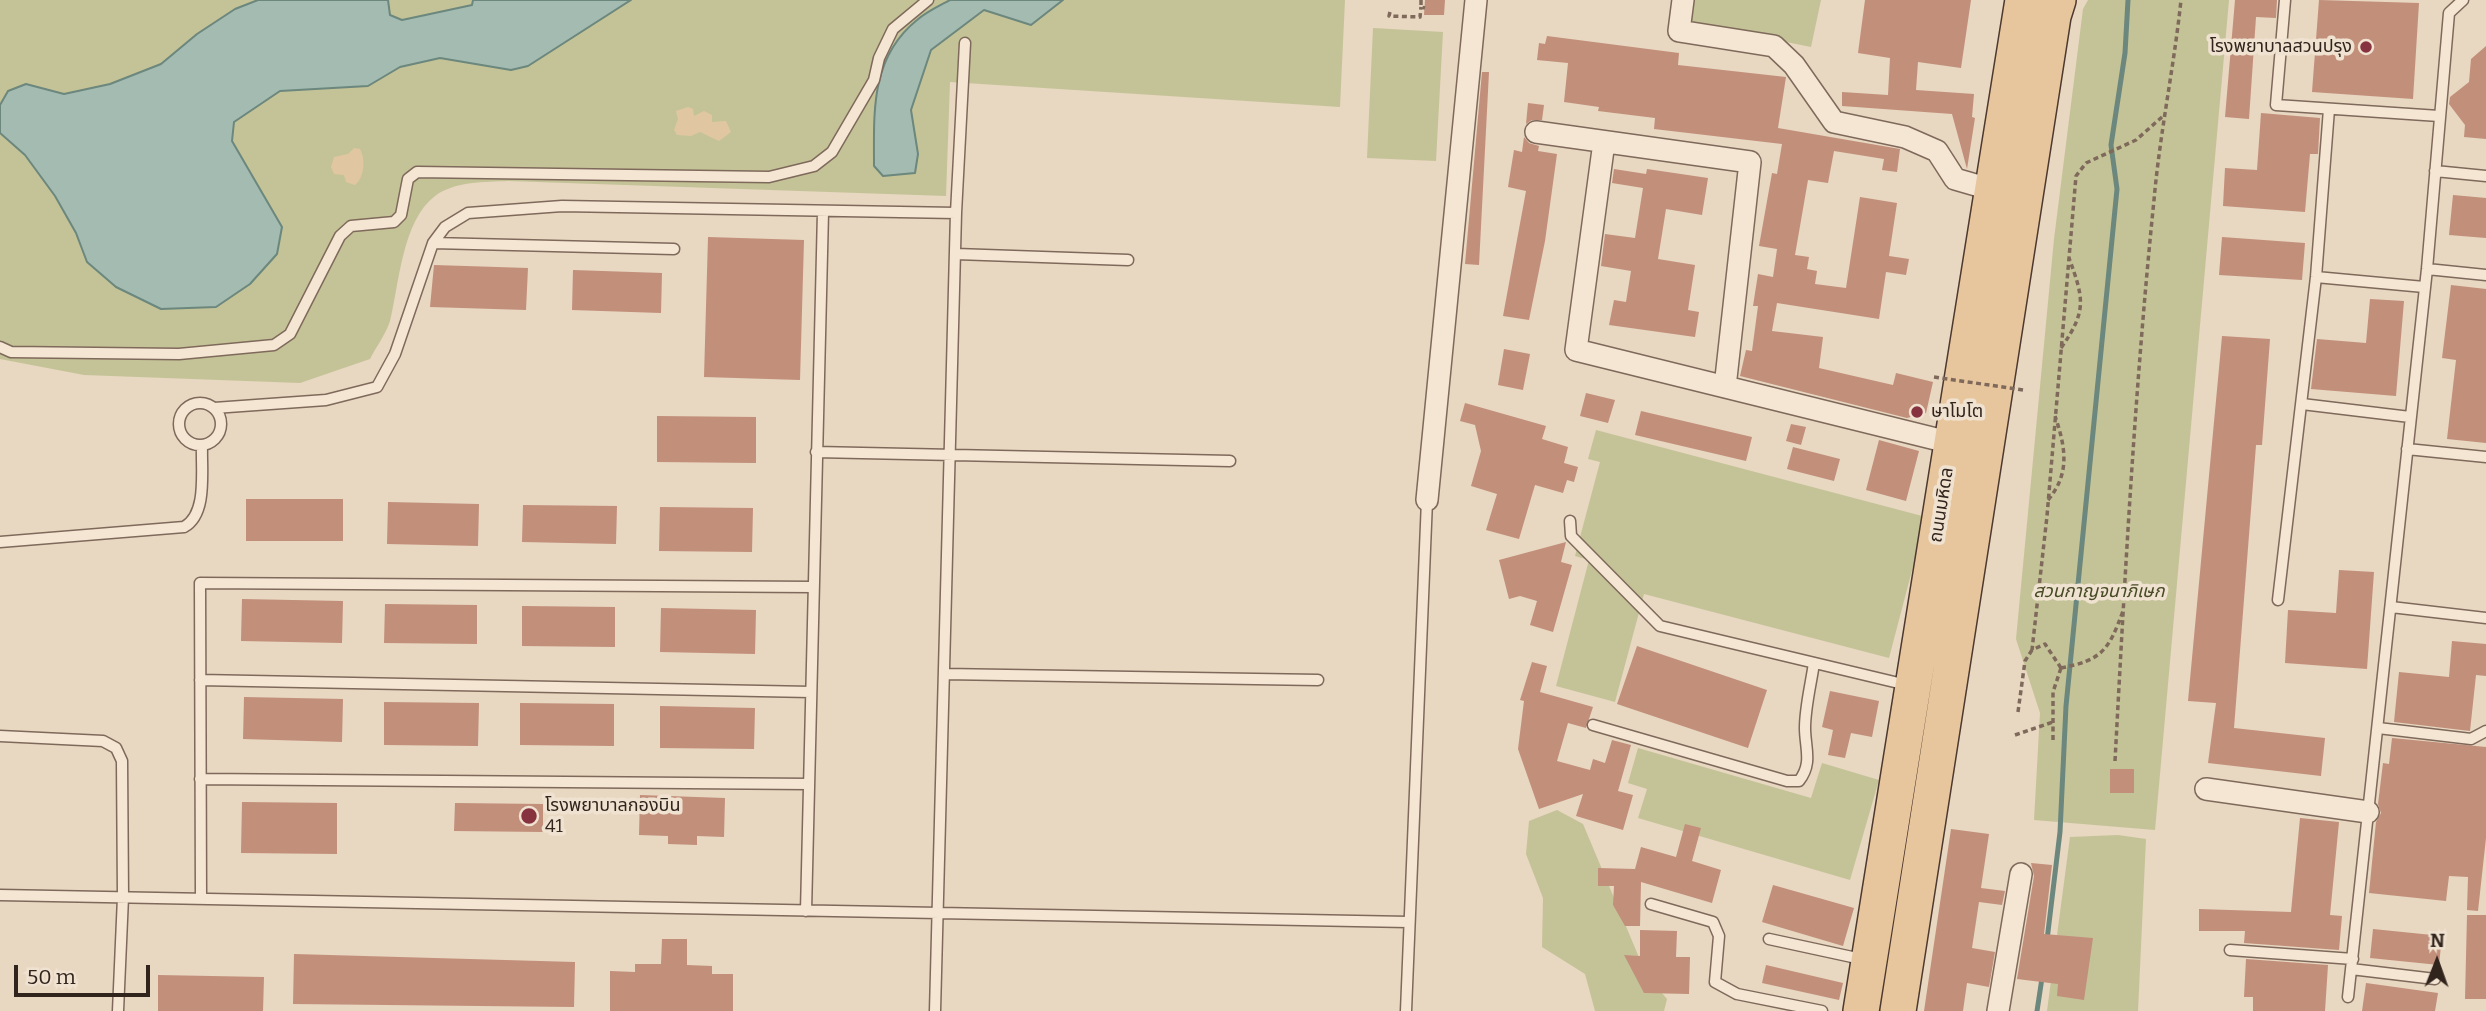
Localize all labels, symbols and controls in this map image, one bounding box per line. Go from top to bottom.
place label: โรงพยาบาลสวนปรุง [2210,36,2352,58]
marker: โรงพยาบาลสวนปรุง [2358,39,2374,55]
place label: ษาโมโต [1931,401,1983,423]
marker: ษาโมโต [1909,404,1925,420]
street label: ถนนมหิดล [1925,466,1959,544]
park label: สวนกาญจนาภิเษก [2034,581,2164,603]
place label: โรงพยาบาลกองบิน 41 [545,795,680,838]
marker: โรงพยาบาลกองบิน 41 [519,806,539,826]
north arrow [2402,927,2472,997]
text: N [2430,929,2445,952]
scale bar [18,951,154,995]
text: 50 m [27,964,76,990]

